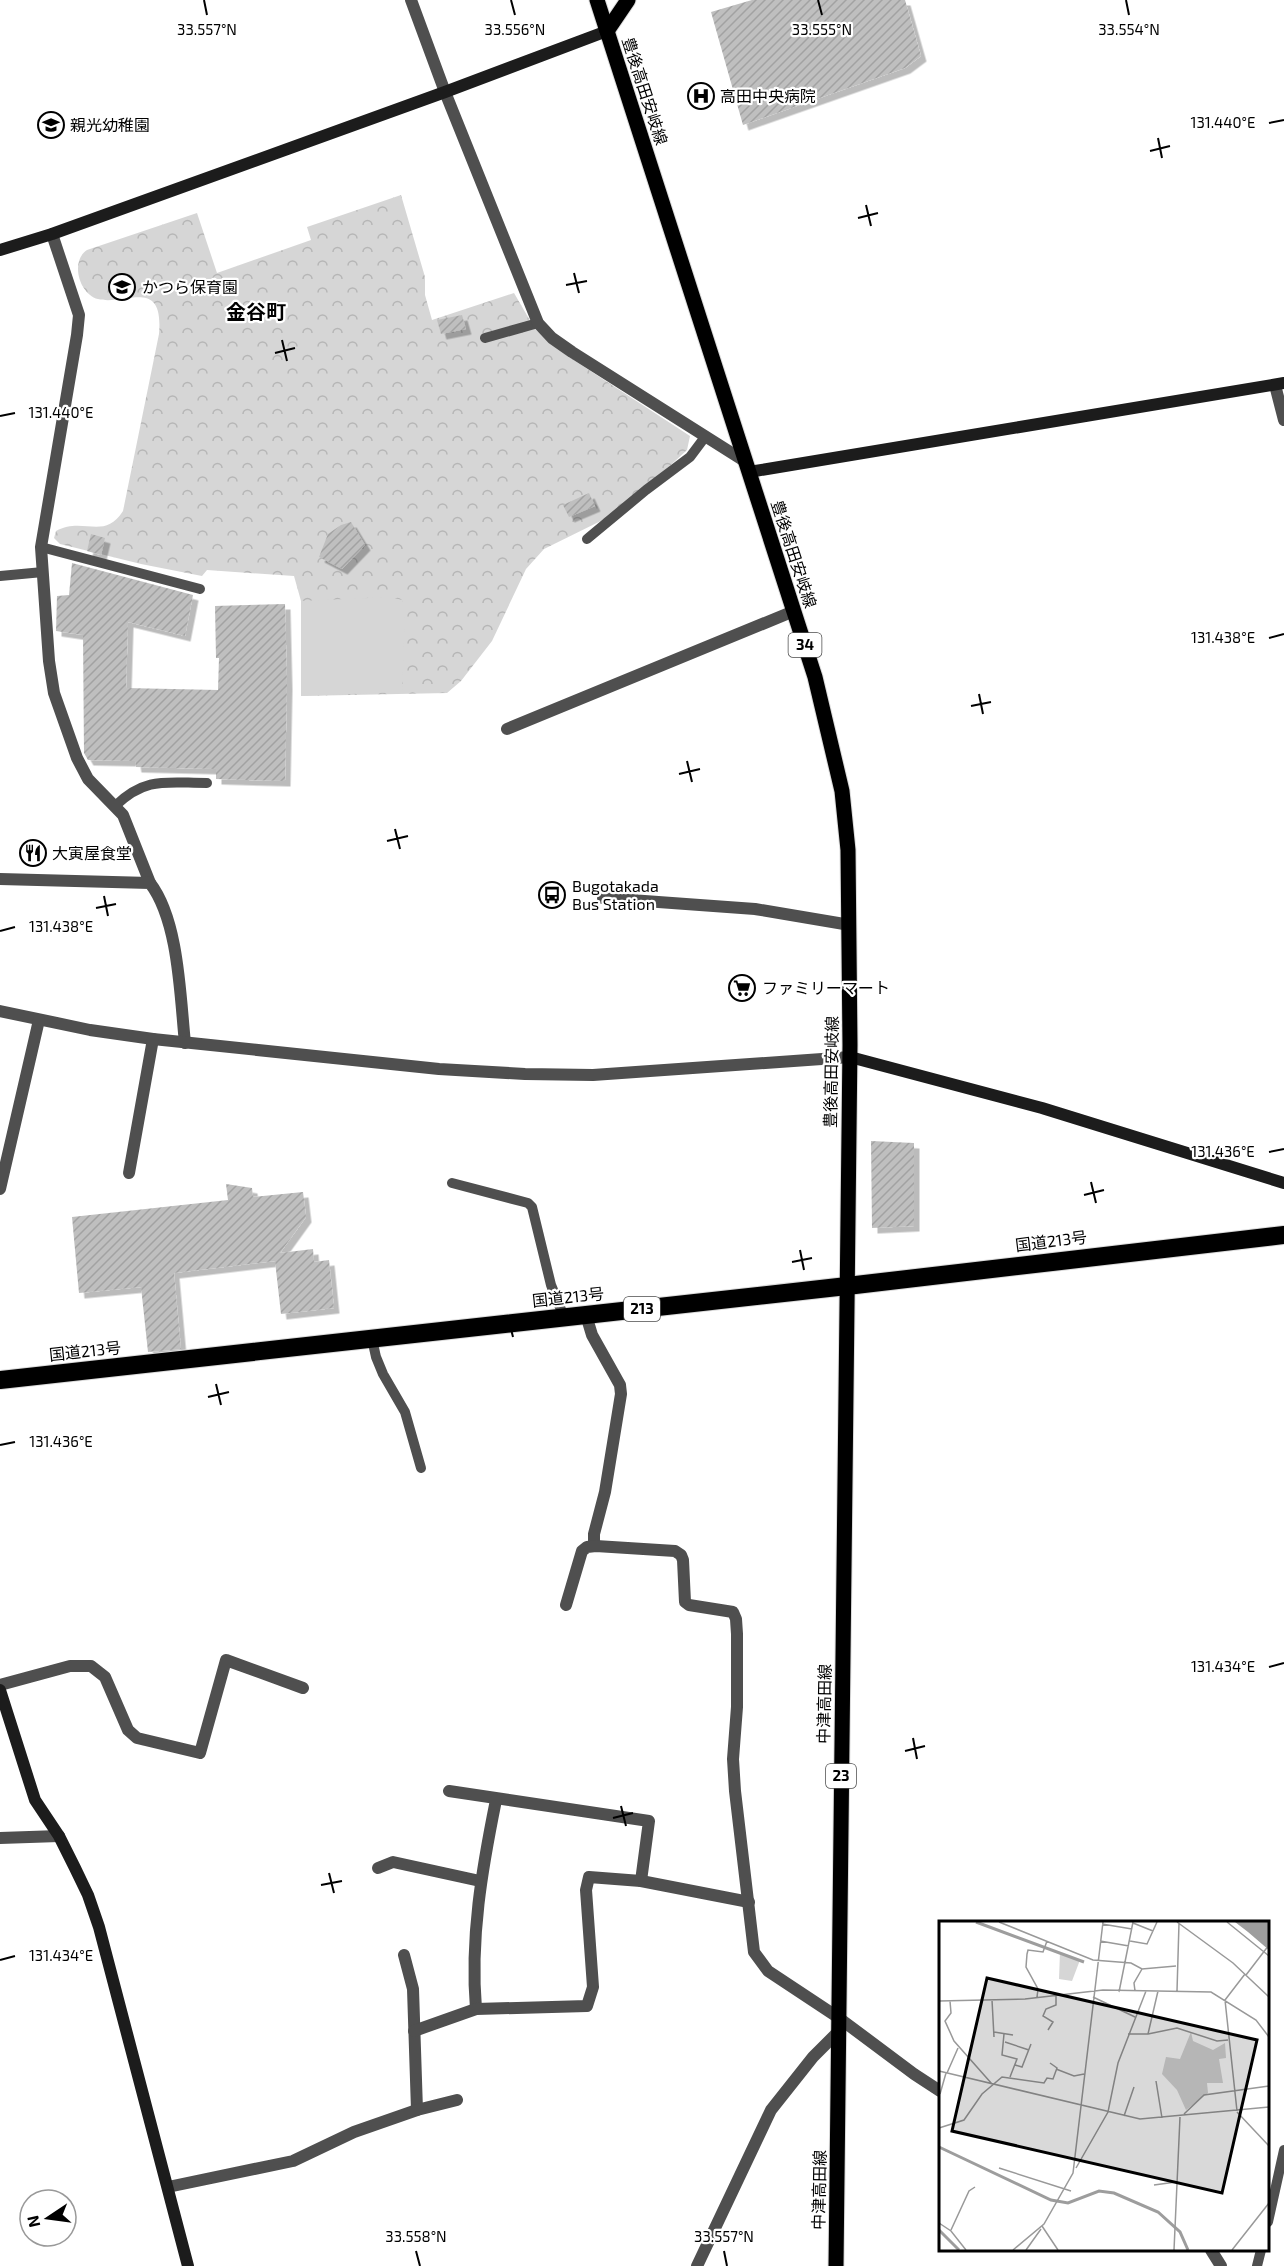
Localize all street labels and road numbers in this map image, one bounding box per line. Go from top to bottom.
street label: 豊後高田安岐線 [619,35,672,147]
street label: 豊後高田安岐線 [768,498,821,610]
road number: 34 [788,633,822,657]
street label: 豊後高田安岐線 [820,1016,841,1128]
street label: 国道213号 [1014,1227,1088,1254]
street label: 国道213号 [531,1283,605,1310]
road number: 213 [624,1297,660,1321]
street label: 国道213号 [48,1337,122,1364]
street label: 中津高田線 [813,1664,834,1744]
road number: 23 [826,1764,856,1788]
street label: 中津高田線 [808,2150,829,2230]

